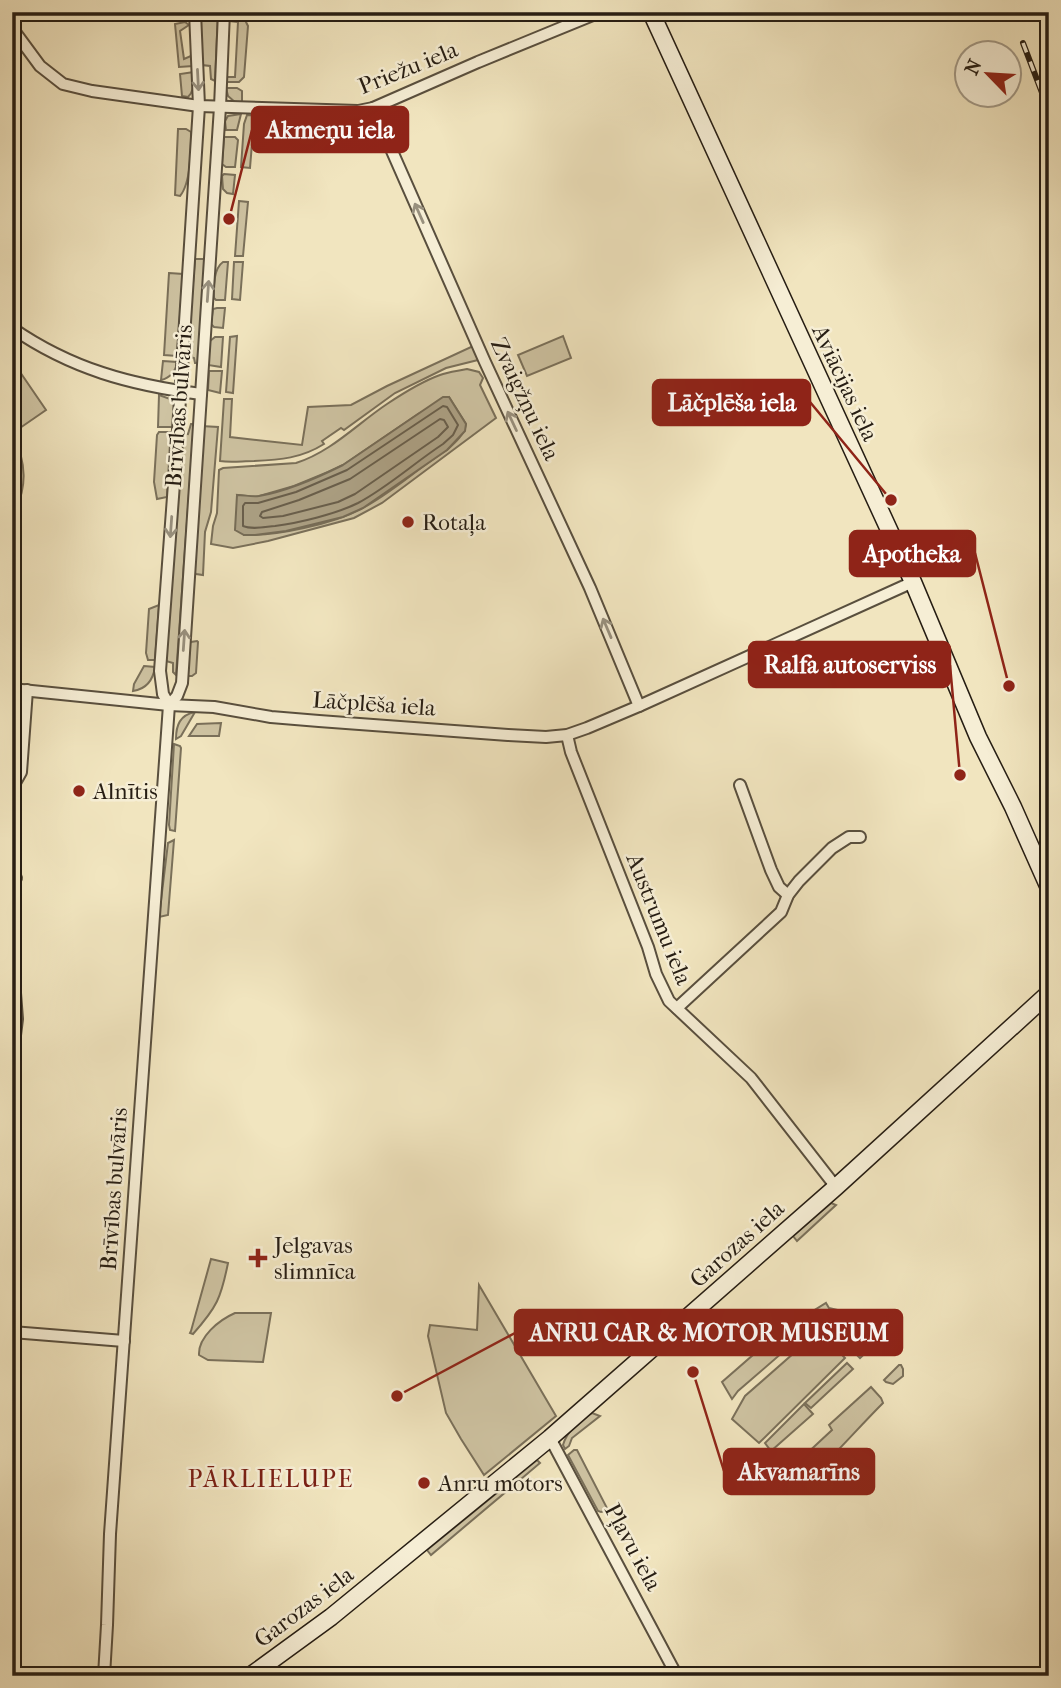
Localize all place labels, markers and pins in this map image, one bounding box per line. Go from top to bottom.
callout: Akmeņu iela [252,107,408,152]
callout: Lāčplēša iela [653,380,810,425]
place label: Rotaļa [422,509,486,536]
marker: Rotaļa [400,514,416,530]
callout: Apotheka [850,531,975,576]
callout: Ralfa autoserviss [749,642,950,687]
place label: Alnītis [92,778,158,805]
marker: Alnītis [71,783,87,799]
place label: Jelgavas slimnīca [272,1232,356,1285]
marker: Jelgavas slimnīca [248,1248,268,1268]
callout: ANRU CAR & MOTOR MUSEUM [515,1310,902,1355]
callout: Akvamarīns [724,1449,874,1494]
place label: Anru motors [437,1470,563,1497]
marker: Anru motors [416,1475,432,1491]

